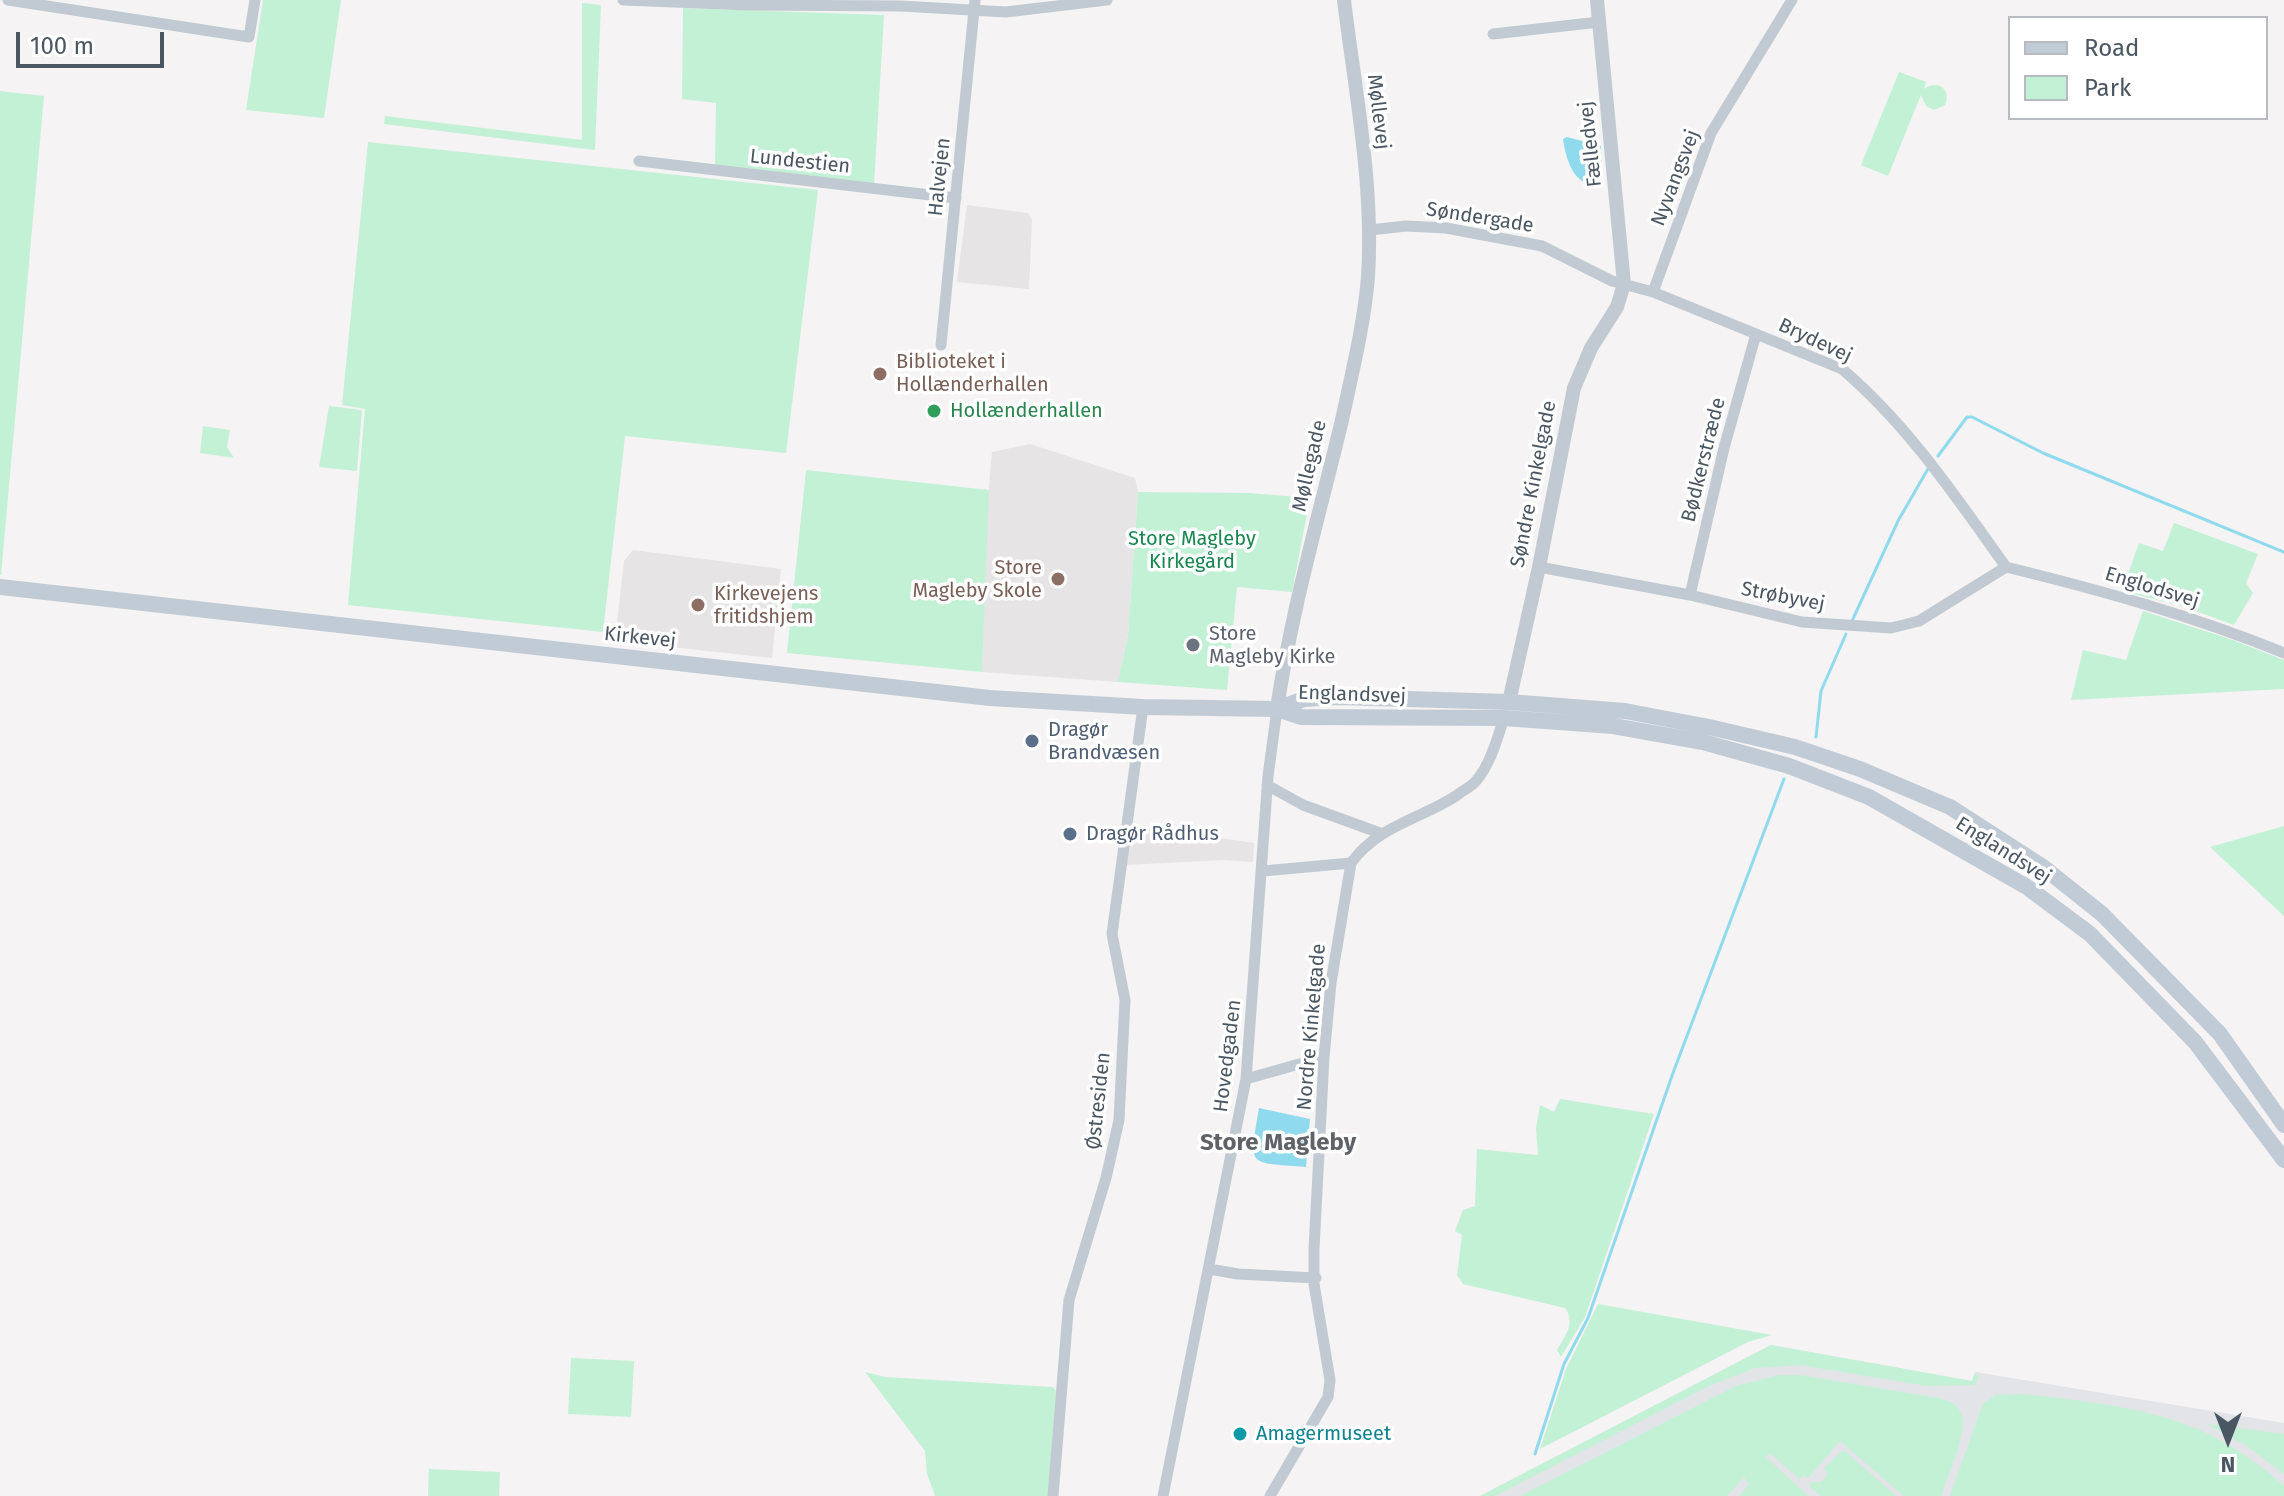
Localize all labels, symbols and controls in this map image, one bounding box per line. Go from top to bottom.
scale bar [20,16,168,66]
legend [2008,16,2268,120]
text: 100 m [30,32,94,60]
text: Road [2084,34,2139,62]
street label: Møllevej [1361,73,1395,151]
text: Park [2084,74,2131,102]
street label: Fælledvej [1575,100,1607,188]
street label: Nyvangsvej [1647,126,1705,230]
street label: Halvejen [924,137,956,217]
street label: Lundestien [749,145,851,179]
street label: Søndergade [1425,198,1535,238]
street label: Brydevej [1774,313,1856,369]
place label: Biblioteket i Hollænderhallen [896,350,1049,397]
marker: Biblioteket i Hollænderhallen [871,365,889,383]
street label: Bødkerstræde [1677,395,1731,525]
place label: Hollænderhallen [950,399,1103,423]
street label: Søndre Kinkelgade [1506,399,1562,569]
marker: Hollænderhallen [925,402,943,420]
street label: Møllegade [1288,418,1332,514]
park label: Store Magleby Kirkegård [1128,527,1256,574]
place label: Store Magleby Skole [912,556,1042,603]
street label: Englodsvej [2102,562,2202,614]
marker: Store Magleby Skole [1049,570,1067,588]
street label: Strøbyvej [1739,577,1827,617]
place label: Kirkevejens fritidshjem [714,582,818,629]
marker: Kirkevejens fritidshjem [689,596,707,614]
street label: Kirkevej [603,622,677,654]
place label: Store Magleby Kirke [1209,622,1335,669]
marker: Store Magleby Kirke [1184,636,1202,654]
street label: Englandsvej [1298,681,1406,709]
place label: Dragør Brandvæsen [1048,718,1160,765]
marker: Dragør Brandvæsen [1023,732,1041,750]
street label: Englandsvej [1951,812,2055,890]
place label: Dragør Rådhus [1086,822,1219,846]
marker: Dragør Rådhus [1061,825,1079,843]
street label: Nordre Kinkelgade [1293,943,1331,1111]
street label: Hovedgaden [1209,998,1247,1114]
street label: Østresiden [1082,1051,1116,1151]
district label: Store Magleby [1200,1129,1356,1157]
north arrow [2188,1400,2268,1480]
place label: Amagermuseet [1256,1422,1391,1446]
marker: Amagermuseet [1231,1425,1249,1443]
text: N [2221,1451,2235,1478]

